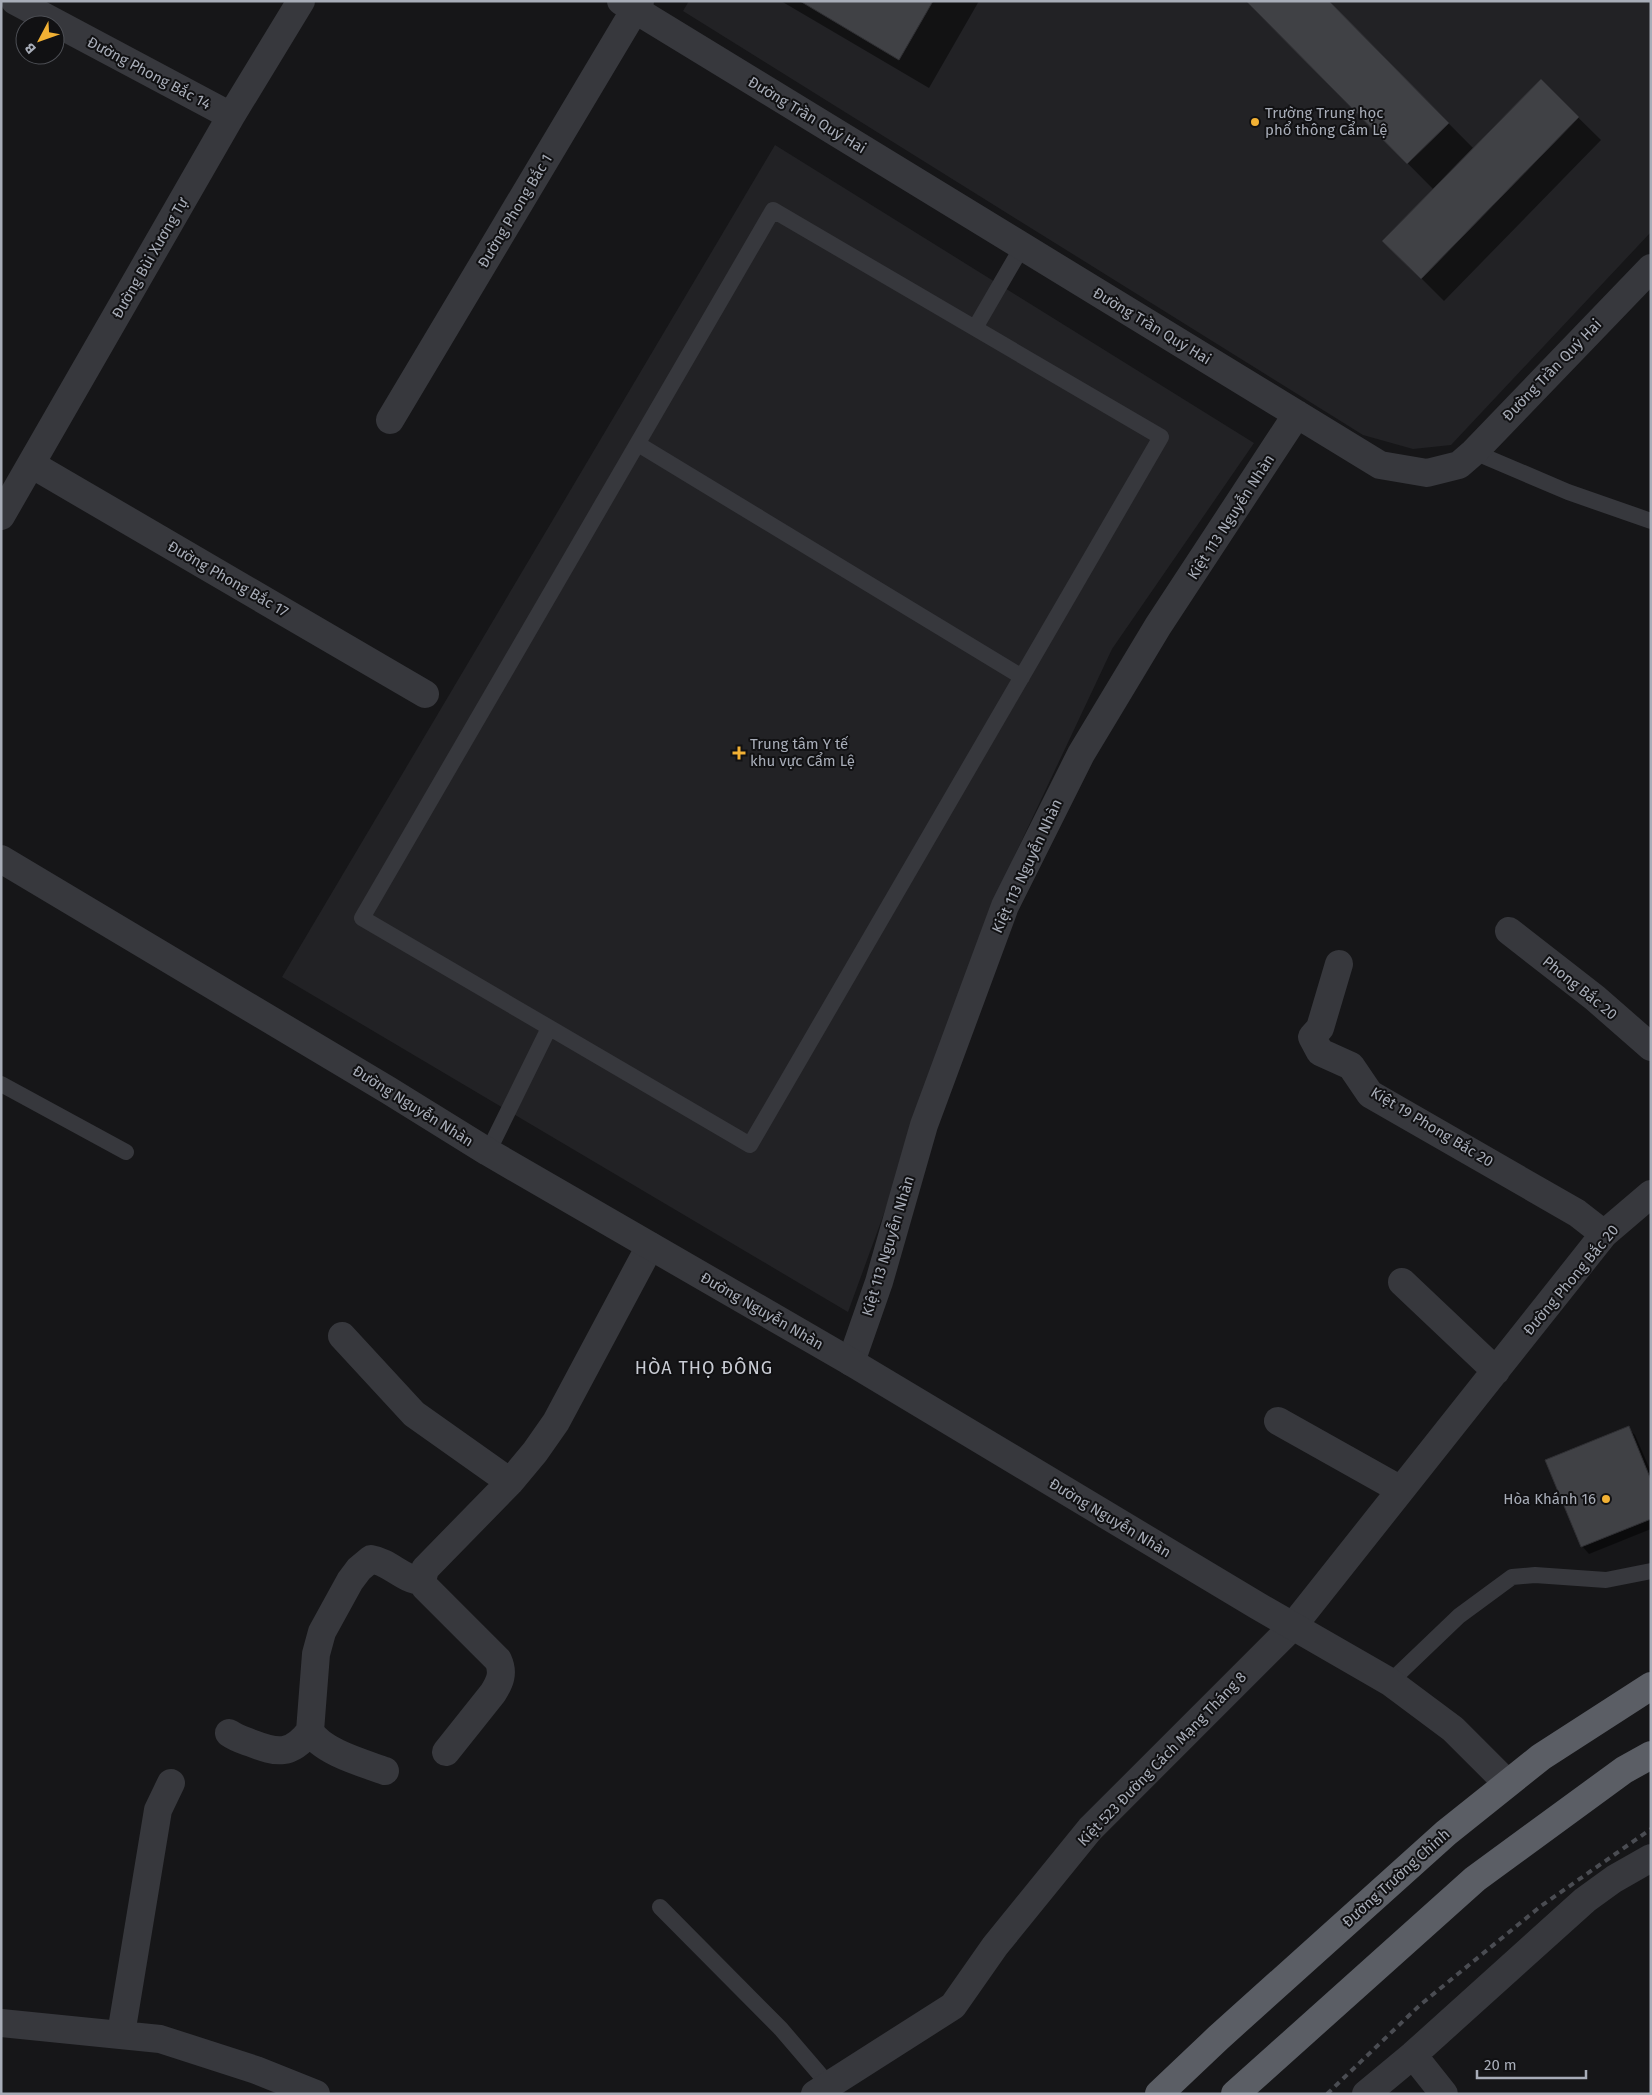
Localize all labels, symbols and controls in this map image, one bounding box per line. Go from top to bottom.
north arrow [15,15,65,65]
street label: Đường Phong Bắc 14 [84,33,214,113]
text: B [21,39,40,57]
street label: Đường Trần Quý Hai [745,73,869,157]
place label: Trường Trung học phổ thông Cẩm Lệ [1265,104,1387,139]
marker: Trường Trung học phổ thông Cẩm Lệ [1249,116,1261,128]
street label: Đường Phong Bắc 1 [474,151,556,271]
street label: Đường Bùi Xương Tự [108,194,192,322]
street label: Đường Trần Quý Hai [1090,284,1214,368]
street label: Đường Trần Quý Hai [1499,315,1605,425]
street label: Kiệt 113 Nguyễn Nhàn [1184,451,1278,583]
street label: Đường Phong Bắc 17 [165,537,292,621]
place label: Trung tâm Y tế khu vực Cẩm Lệ [750,735,855,770]
marker: Trung tâm Y tế khu vực Cẩm Lệ [732,746,746,760]
street label: Kiệt 113 Nguyễn Nhàn [988,796,1066,936]
street label: Phong Bắc 20 [1539,952,1621,1024]
street label: Đường Nguyễn Nhàn [349,1062,477,1150]
street label: Kiệt 19 Phong Bắc 20 [1367,1083,1497,1171]
street label: Kiệt 113 Nguyễn Nhàn [858,1174,918,1318]
street label: Đường Phong Bắc 20 [1519,1221,1623,1339]
street label: Đường Nguyễn Nhàn [697,1268,827,1354]
district label: HÒA THỌ ĐÔNG [635,1357,773,1379]
street label: Đường Nguyễn Nhàn [1046,1475,1174,1561]
place label: Hòa Khánh 16 [1503,1490,1596,1508]
marker: Hòa Khánh 16 [1600,1493,1612,1505]
street label: Kiệt 523 Đường Cách Mạng Tháng 8 [1074,1668,1250,1850]
street label: Đường Trường Chinh [1339,1825,1453,1931]
scale bar [1477,2048,1586,2080]
text: 20 m [1484,2056,1517,2074]

